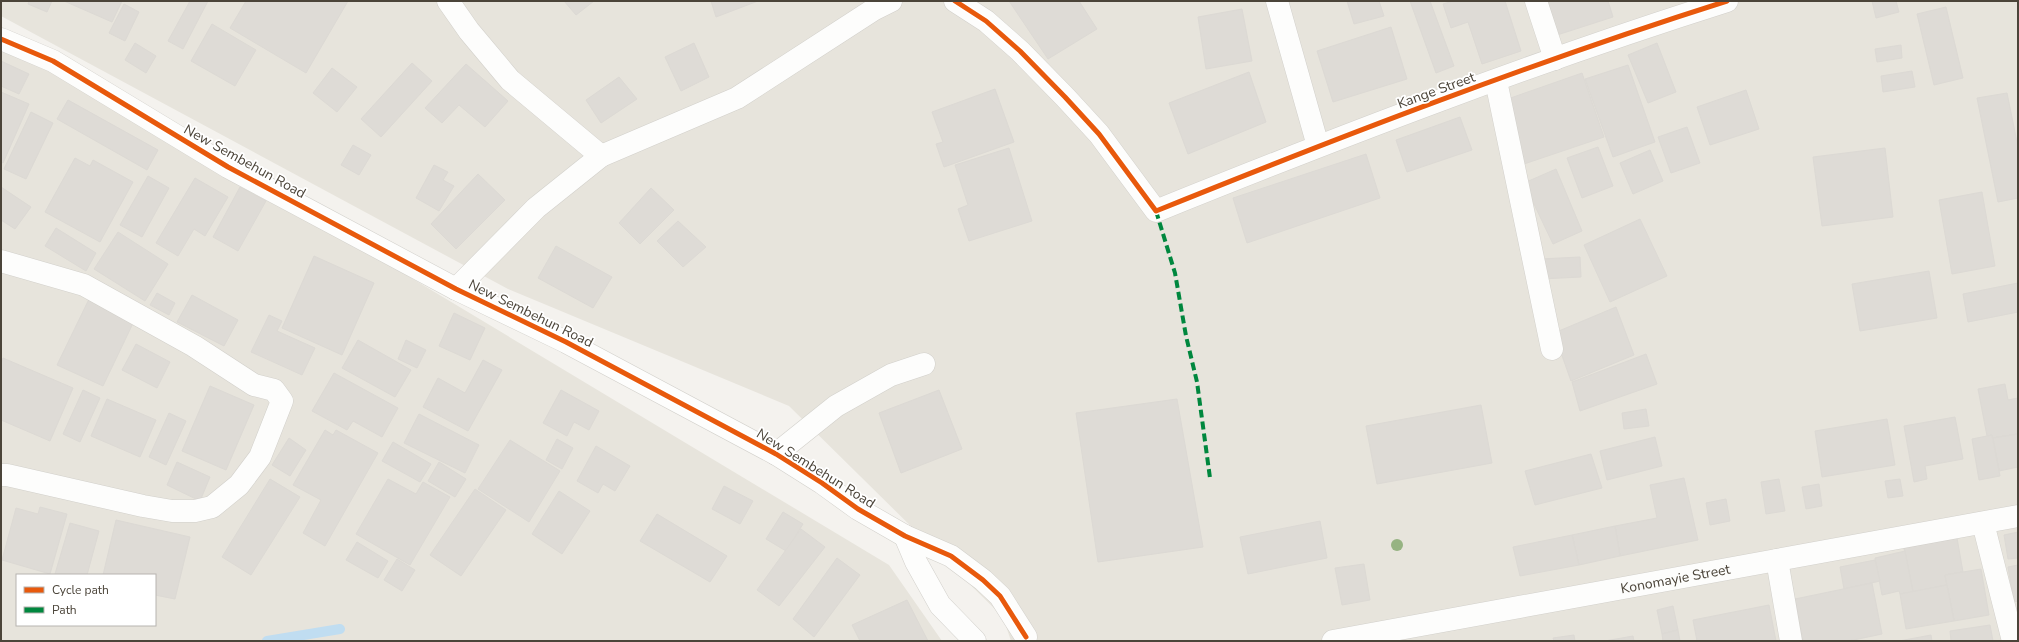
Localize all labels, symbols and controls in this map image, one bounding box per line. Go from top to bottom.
street label: Kange Street [1395,68,1478,113]
street label: New Sembehun Road [180,120,309,203]
street label: New Sembehun Road [465,275,596,352]
street label: New Sembehun Road [753,424,879,513]
street label: Konomayie Street [1619,560,1732,598]
legend [16,574,156,626]
text: Cycle path [52,582,109,598]
text: Path [52,602,77,618]

